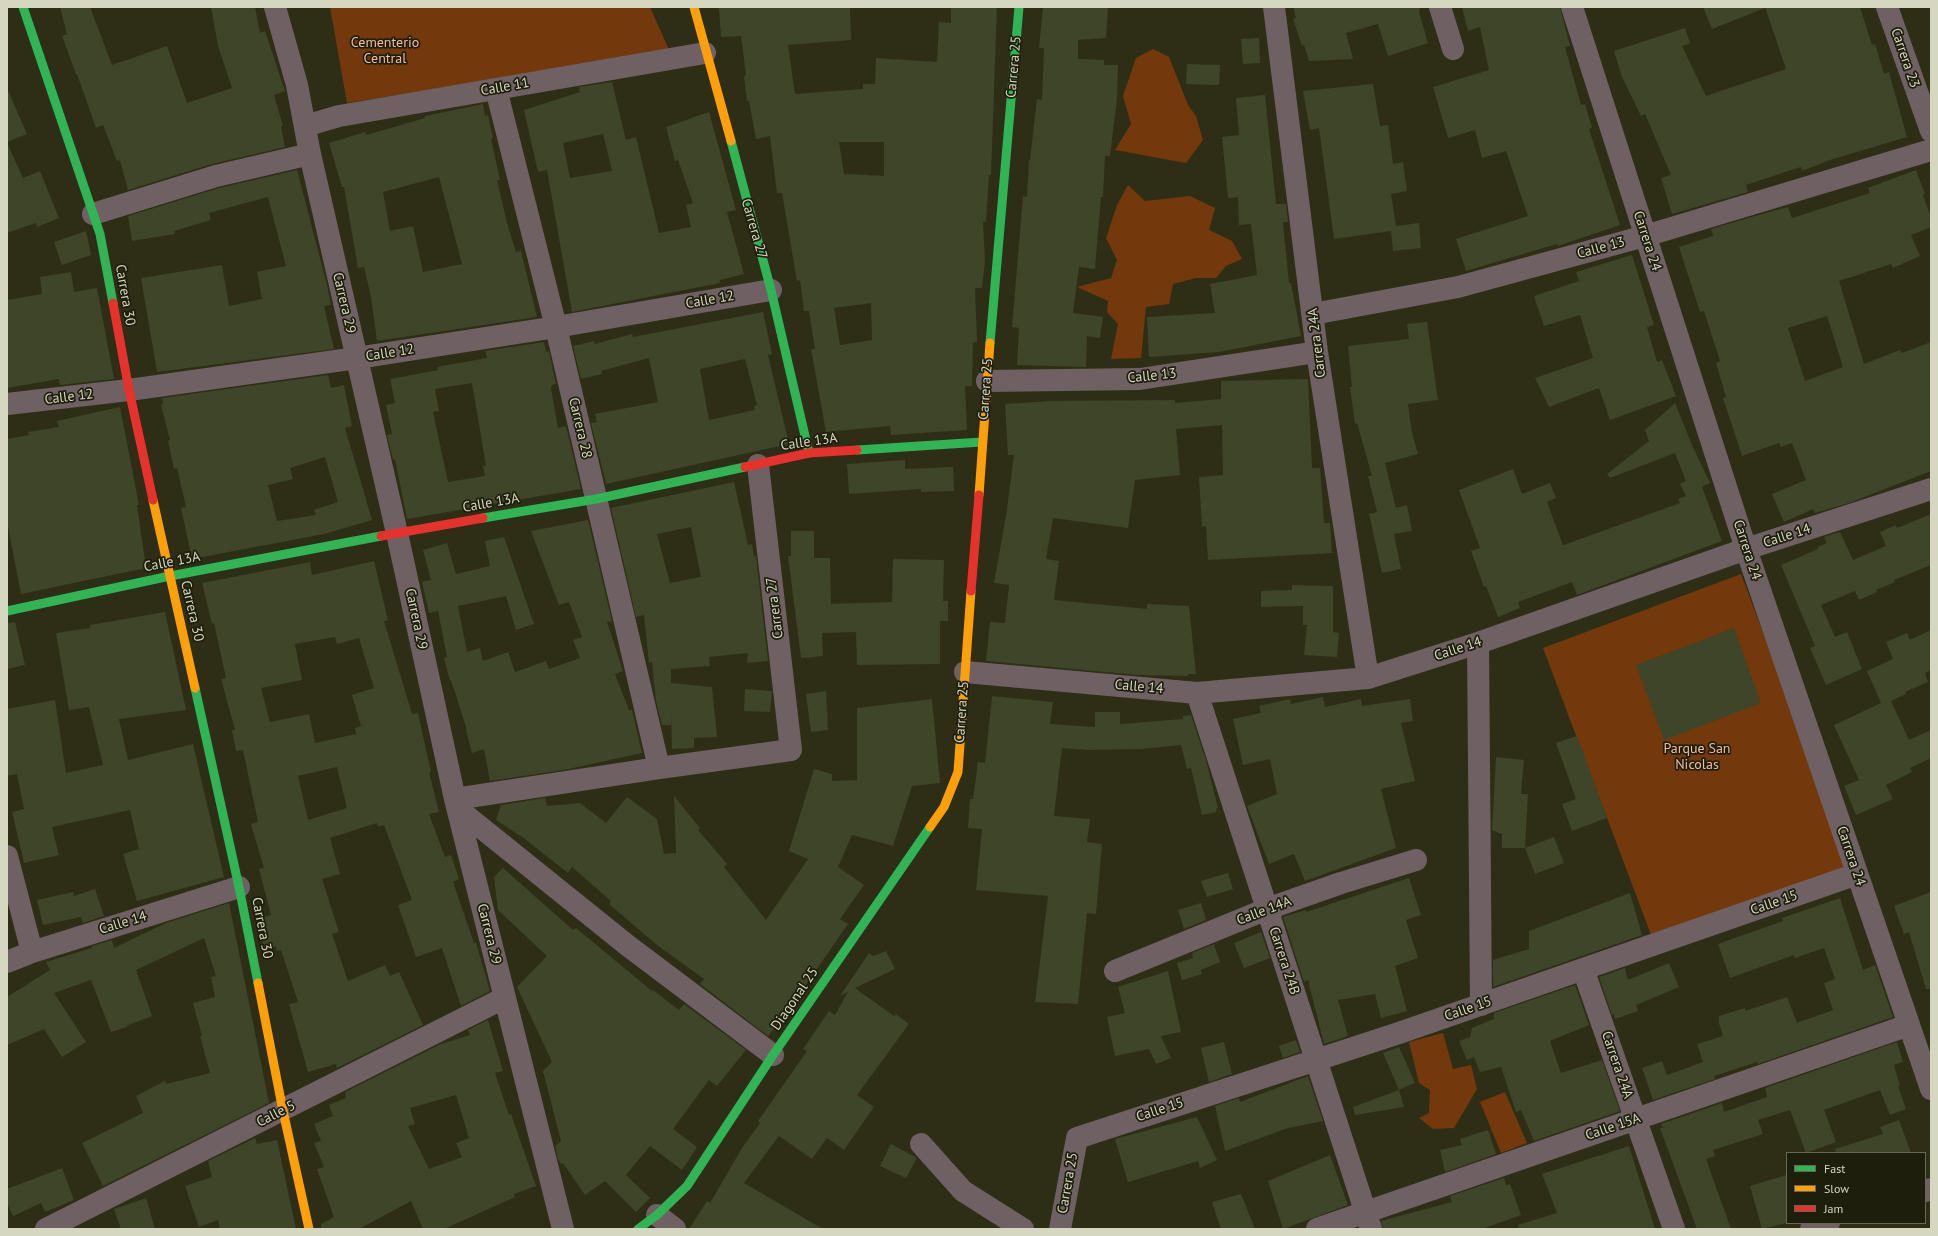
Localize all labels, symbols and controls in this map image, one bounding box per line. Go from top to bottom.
street label: Carrera 23 [1887,26,1923,90]
park label: Cementerio Central [351,35,419,68]
street label: Carrera 25 [1003,35,1025,99]
street label: Calle 11 [479,74,531,100]
street label: Carrera 27 [737,197,771,261]
street label: Carrera 24 [1629,209,1665,273]
street label: Calle 13 [1575,234,1627,262]
street label: Carrera 30 [111,263,139,327]
street label: Carrera 29 [329,271,359,335]
street label: Calle 12 [684,287,736,313]
street label: Carrera 24A [1304,307,1330,379]
street label: Calle 12 [364,341,416,365]
street label: Carrera 25 [975,357,997,421]
street label: Calle 13 [1127,365,1177,387]
street label: Calle 12 [44,386,94,408]
street label: Carrera 28 [565,396,595,460]
street label: Calle 13A [780,430,838,454]
street label: Calle 13A [461,490,521,516]
street label: Carrera 24 [1729,518,1765,582]
street label: Calle 14 [1761,520,1813,552]
street label: Calle 13A [142,548,202,576]
street label: Carrera 27 [763,576,787,640]
street label: Carrera 30 [177,579,207,643]
street label: Carrera 29 [401,587,431,651]
street label: Calle 14 [1432,633,1484,665]
street label: Calle 14 [1114,676,1164,698]
street label: Carrera 25 [951,680,973,744]
park label: Parque San Nicolas [1664,741,1730,774]
street label: Carrera 24 [1833,824,1869,888]
street label: Calle 15 [1748,887,1800,919]
street label: Calle 14A [1234,893,1294,929]
street label: Carrera 30 [248,896,276,960]
street label: Carrera 29 [473,902,505,966]
street label: Calle 14 [97,908,149,938]
street label: Carrera 24B [1265,925,1303,997]
street label: Diagonal 25 [768,964,822,1034]
street label: Calle 15 [1442,993,1494,1025]
street label: Carrera 24A [1598,1029,1636,1101]
street label: Calle 15 [1134,1094,1186,1126]
street label: Calle 5 [254,1097,298,1131]
street label: Calle 15A [1583,1110,1643,1144]
street label: Carrera 25 [1054,1151,1082,1215]
legend [1786,1152,1926,1224]
text: Fast [1824,1161,1845,1176]
text: Slow [1824,1181,1849,1196]
text: Jam [1824,1201,1843,1216]

